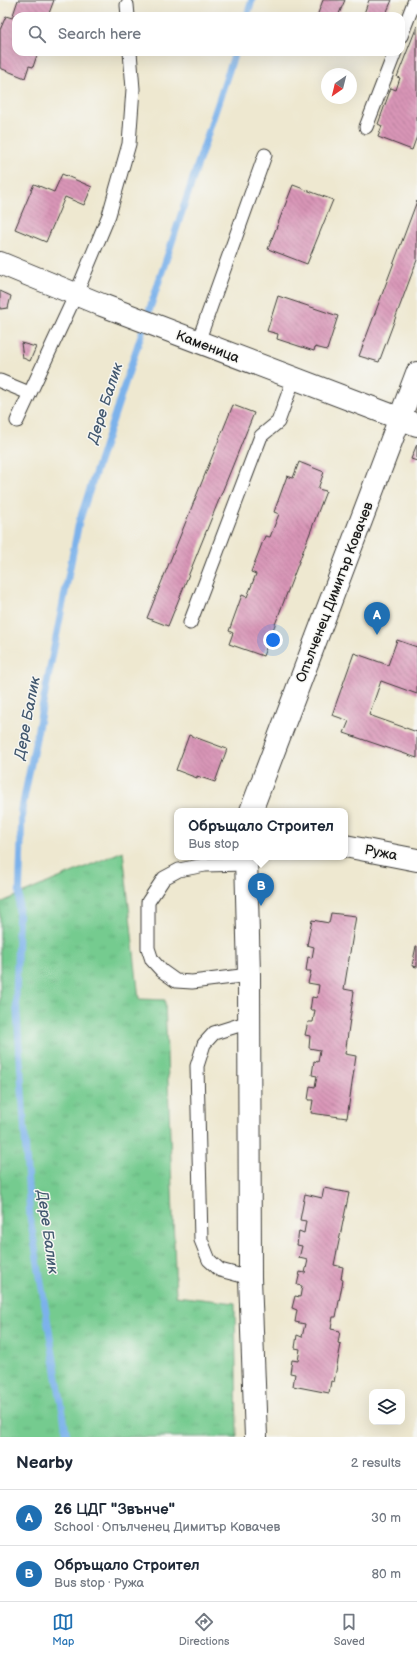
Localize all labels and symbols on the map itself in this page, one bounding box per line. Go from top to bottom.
north arrow [321,68,357,104]
street label: Каменица [174,327,243,367]
water label: Дере Балик [83,359,128,447]
street label: Опълченец Димитър Ковачев [292,499,377,685]
pin: A [364,602,390,635]
your location [263,630,283,650]
water label: Дере Балик [10,674,45,762]
street label: Ружа [363,841,399,864]
pin: B [248,873,274,906]
water label: Дере Балик [32,1188,63,1276]

